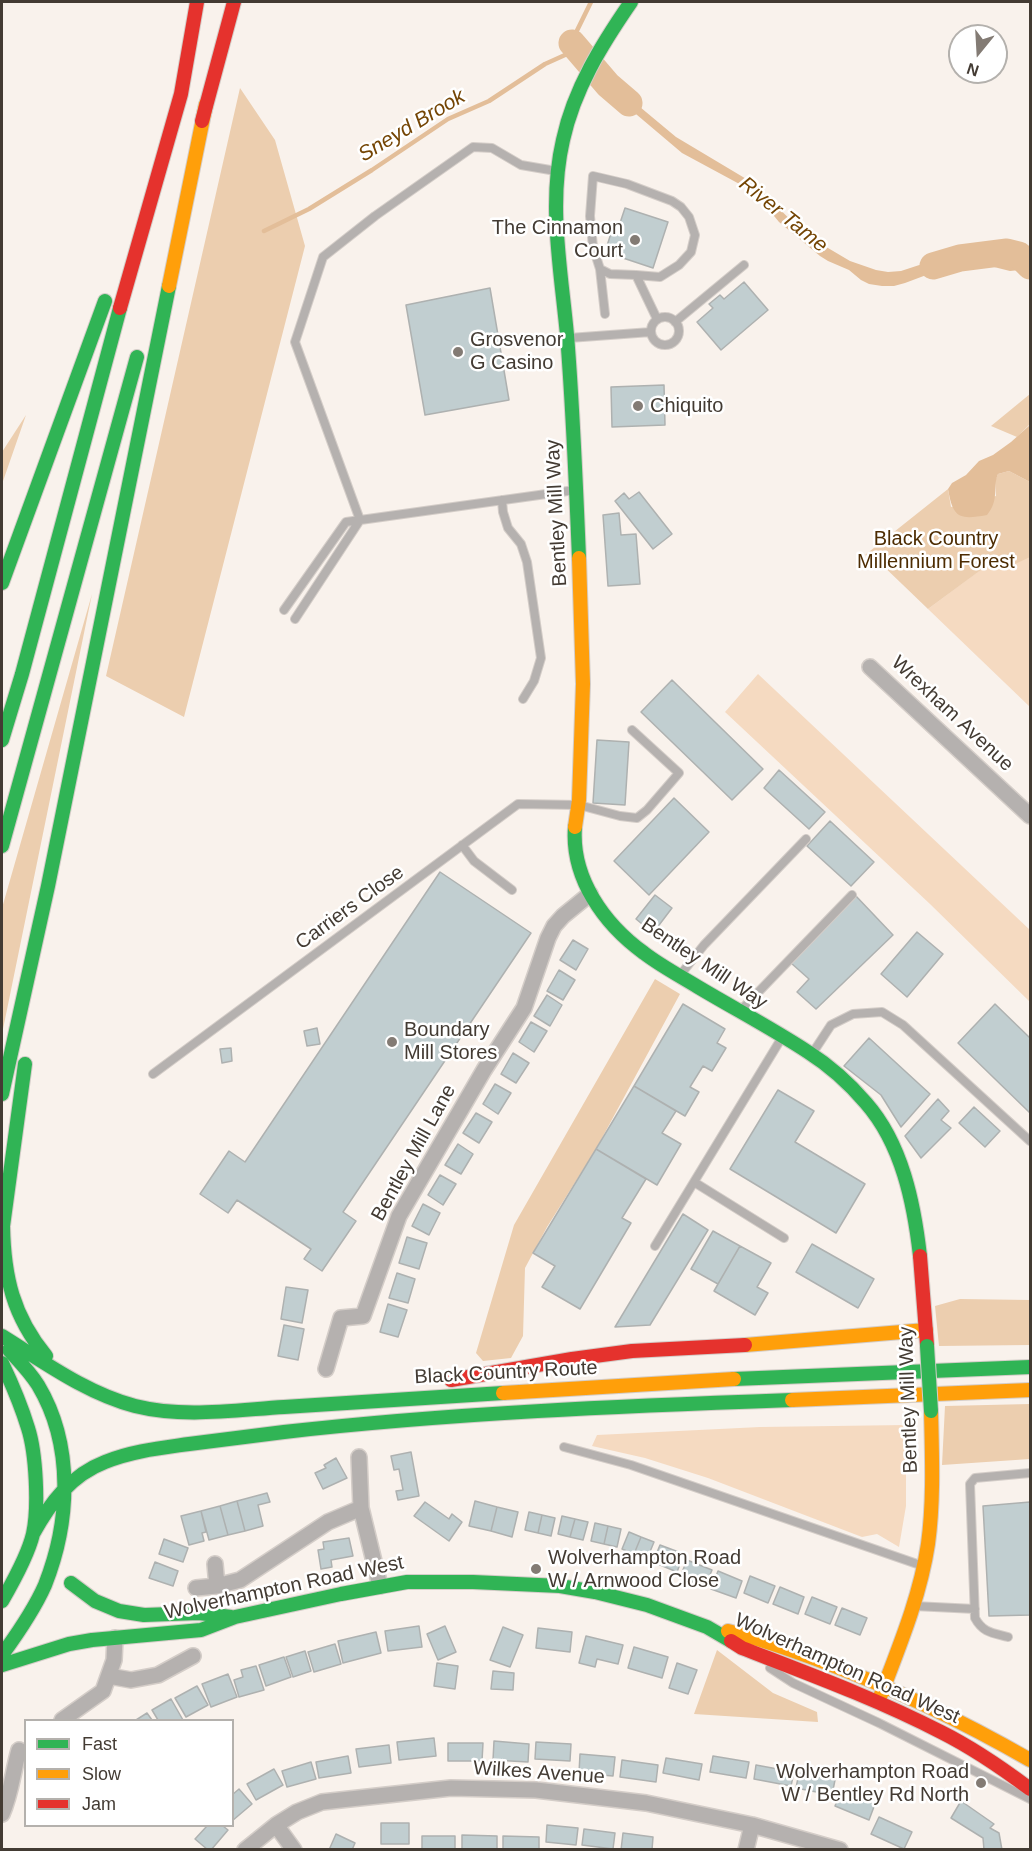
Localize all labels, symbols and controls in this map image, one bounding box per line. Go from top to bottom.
north arrow [948,24,1008,84]
text: N [965,60,981,80]
water label: Sneyd Brook [354,84,470,168]
water label: River Tame [734,172,832,258]
place label: The Cinnamon Court [492,216,623,263]
marker: The Cinnamon Court [628,233,642,247]
place label: Grosvenor G Casino [470,328,563,375]
marker: Grosvenor G Casino [451,345,465,359]
place label: Chiquito [650,394,723,418]
marker: Chiquito [631,399,645,413]
street label: Bentley Mill Way [541,439,573,587]
park label: Black Country Millennium Forest [857,527,1015,574]
street label: Wrexham Avenue [886,651,1018,777]
street label: Carriers Close [291,861,409,955]
street label: Bentley Mill Way [636,913,772,1015]
place label: Boundary Mill Stores [404,1018,497,1065]
marker: Boundary Mill Stores [385,1035,399,1049]
street label: Bentley Mill Lane [367,1081,461,1225]
street label: Bentley Mill Way [894,1326,924,1474]
street label: Black Country Route [414,1356,598,1390]
place label: Wolverhampton Road W / Arnwood Close [548,1546,741,1593]
street label: Wolverhampton Road West [162,1551,406,1625]
marker: Wolverhampton Road W / Arnwood Close [529,1562,543,1576]
street label: Wolverhampton Road West [731,1608,963,1730]
legend [24,1719,234,1827]
text: Fast [82,1734,117,1754]
street label: Wilkes Avenue [472,1756,606,1790]
place label: Wolverhampton Road W / Bentley Rd North [776,1760,969,1807]
text: Slow [82,1764,121,1784]
marker: Wolverhampton Road W / Bentley Rd North [974,1776,988,1790]
text: Jam [82,1794,116,1814]

